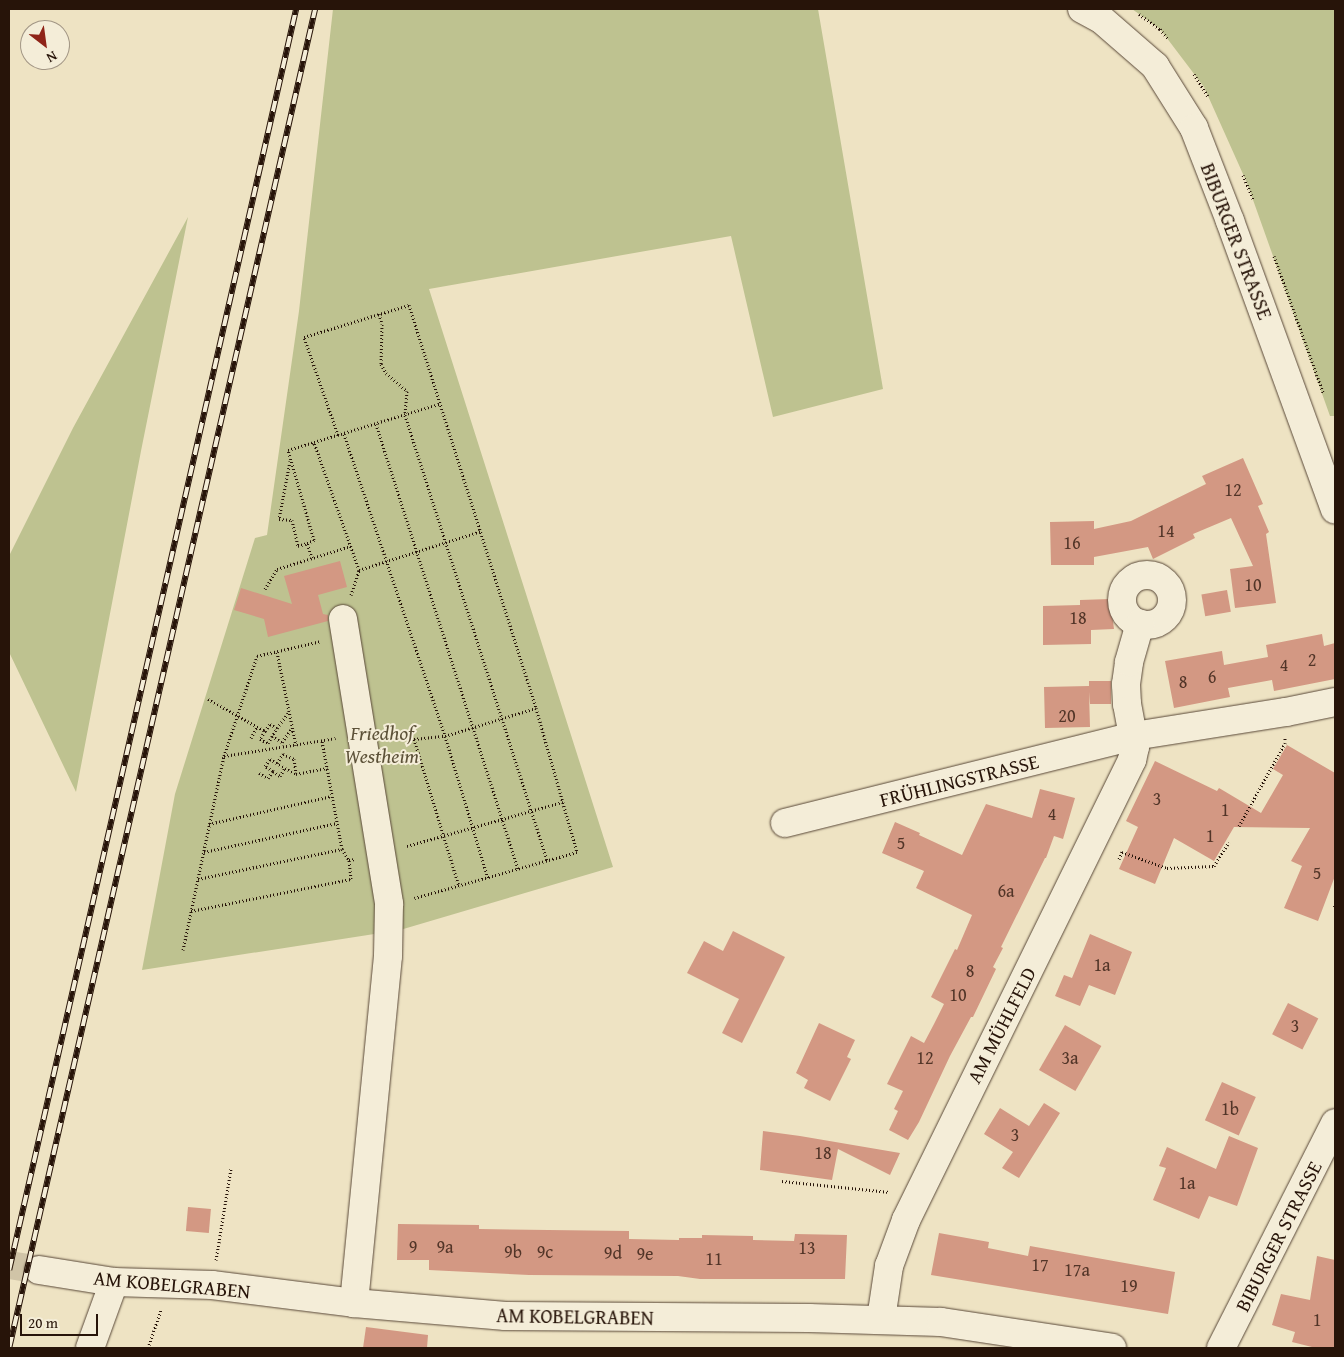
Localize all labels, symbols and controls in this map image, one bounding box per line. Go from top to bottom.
north arrow [20,20,70,70]
text: N [43,46,61,68]
street label: BIBURGER STRASSE [1196,159,1278,323]
house number: 12 [1224,479,1242,501]
house number: 14 [1157,520,1175,542]
house number: 16 [1063,532,1081,554]
house number: 10 [1244,574,1262,596]
house number: 18 [1069,607,1087,629]
house number: 2 [1308,649,1316,671]
house number: 4 [1280,654,1288,676]
house number: 6 [1208,666,1216,688]
house number: 8 [1179,671,1187,693]
house number: 20 [1058,705,1076,727]
park label: Friedhof Westheim [345,721,419,768]
street label: FRÜHLINGSTRASSE [877,749,1041,811]
house number: 3 [1153,788,1161,810]
house number: 1 [1221,799,1229,821]
house number: 4 [1048,803,1056,825]
house number: 1 [1206,825,1214,847]
house number: 5 [897,832,905,854]
house number: 5 [1313,862,1321,884]
house number: 6a [997,880,1015,902]
house number: 1a [1093,954,1111,976]
house number: 8 [966,960,974,982]
street label: AM MÜHLFELD [961,963,1041,1087]
house number: 10 [949,984,967,1006]
house number: 3 [1291,1015,1299,1037]
house number: 12 [916,1047,934,1069]
house number: 3a [1061,1047,1079,1069]
house number: 1b [1221,1098,1239,1120]
house number: 3 [1011,1124,1019,1146]
house number: 18 [814,1142,832,1164]
street label: BIBURGER STRASSE [1230,1157,1326,1315]
house number: 1a [1178,1172,1196,1194]
house number: 9 [409,1236,417,1258]
house number: 9a [436,1236,454,1258]
house number: 13 [798,1237,816,1259]
house number: 9b [504,1241,522,1263]
house number: 9c [537,1241,553,1263]
house number: 9d [604,1242,622,1264]
house number: 9e [636,1243,654,1265]
house number: 11 [705,1248,723,1270]
house number: 17 [1031,1254,1049,1276]
house number: 17a [1064,1259,1090,1281]
street label: AM KOBELGRABEN [93,1265,251,1303]
house number: 19 [1120,1275,1138,1297]
street label: AM KOBELGRABEN [496,1303,654,1329]
scale bar [22,1304,100,1336]
house number: 1 [1313,1309,1321,1331]
text: 20 m [28,1312,58,1333]

